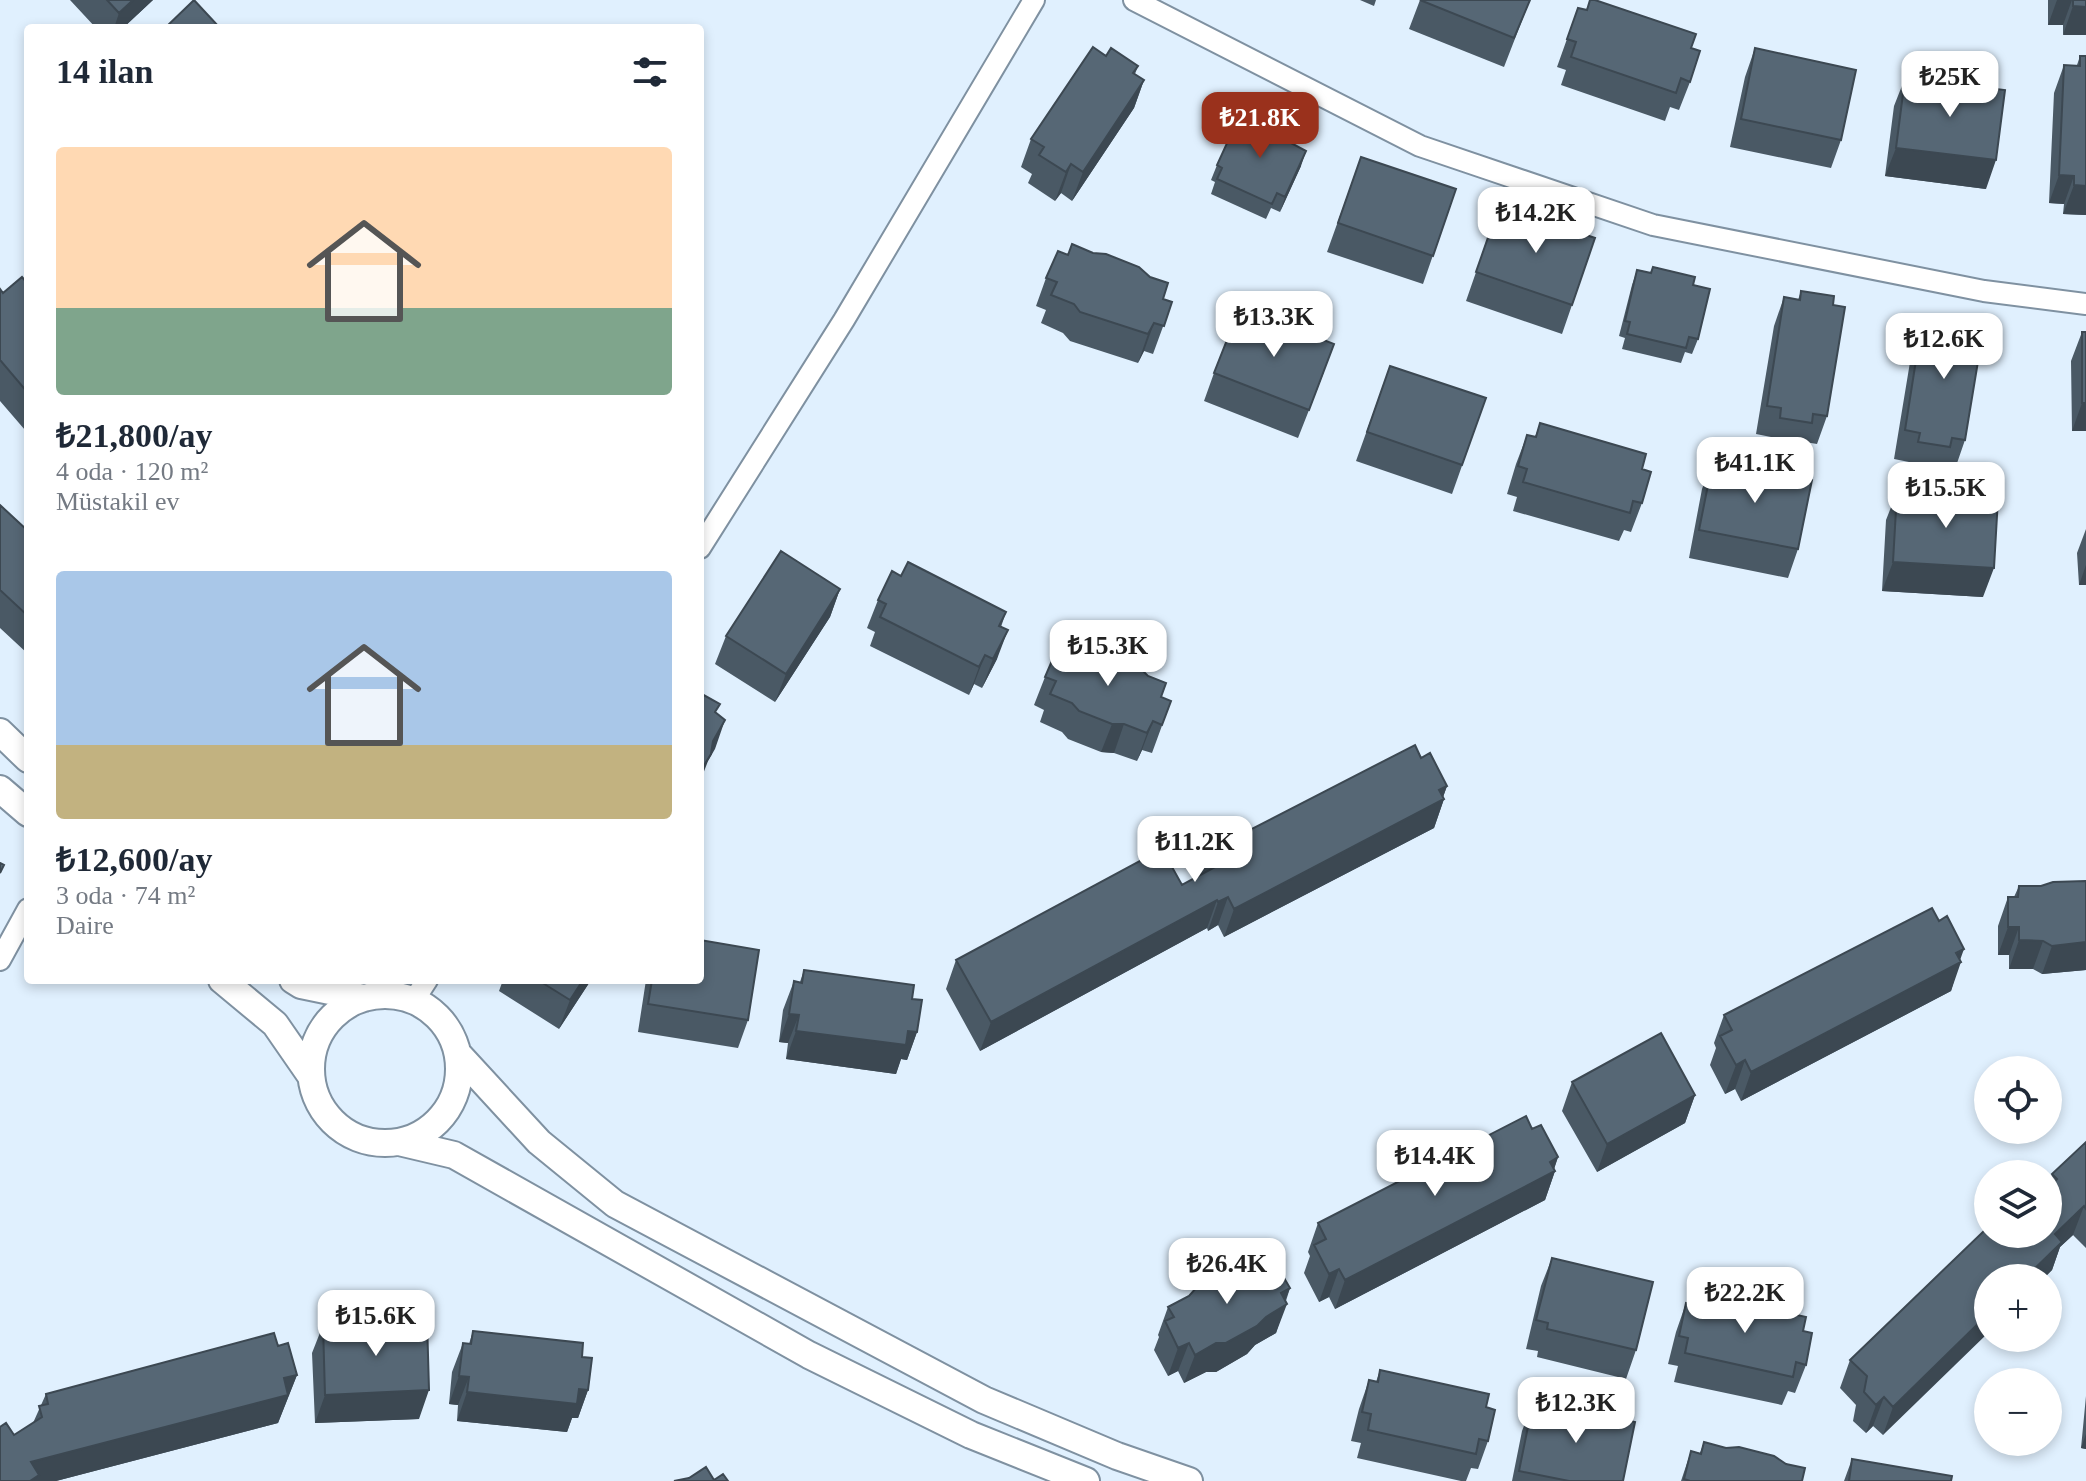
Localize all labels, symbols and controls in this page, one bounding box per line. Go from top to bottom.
icon: filters [628,50,672,94]
pin: ₺25K [1903,51,1997,119]
text: 14 ilan [56,53,153,90]
text: ₺25K [1919,62,1981,91]
pin: ₺21.8K [1195,92,1325,160]
text: ₺21.8K [1220,103,1300,132]
pin: ₺14.2K [1471,187,1601,255]
text: ₺14.2K [1496,198,1576,227]
icon: home [292,199,436,343]
pin: ₺13.3K [1209,291,1339,359]
text: ₺13.3K [1234,302,1314,331]
pin: ₺12.6K [1879,313,2009,381]
text: ₺12.6K [1904,324,1984,353]
text: ₺21,800/ay [56,417,212,454]
pin: ₺41.1K [1690,437,1820,505]
text: ₺41.1K [1715,448,1795,477]
text: 4 oda · 120 m² [56,457,208,486]
pin: ₺15.5K [1881,462,2011,530]
text: ₺15.5K [1906,473,1986,502]
text: Müstakil ev [56,487,180,516]
pin: ₺15.3K [1043,620,1173,688]
icon: home [292,623,436,767]
text: ₺15.3K [1068,631,1148,660]
pin: ₺11.2K [1130,816,1260,884]
text: ₺11.2K [1155,827,1235,856]
text: ₺12,600/ay [56,841,212,878]
text: 3 oda · 74 m² [56,881,195,910]
text: Daire [56,911,114,940]
map controls [1974,1056,2062,1456]
button: locate [1974,1056,2062,1144]
pin: ₺14.4K [1370,1130,1500,1198]
text: ₺14.4K [1395,1141,1475,1170]
button: layers [1974,1160,2062,1248]
pin: ₺26.4K [1162,1238,1292,1306]
text: ₺26.4K [1187,1249,1267,1278]
button: + [1974,1264,2062,1352]
pin: ₺22.2K [1680,1267,1810,1335]
text: ₺22.2K [1705,1278,1785,1307]
pin: ₺15.6K [311,1290,441,1358]
text: ₺15.6K [336,1301,416,1330]
button: − [1974,1368,2062,1456]
pin: ₺12.3K [1511,1377,1641,1445]
text: ₺12.3K [1536,1388,1616,1417]

